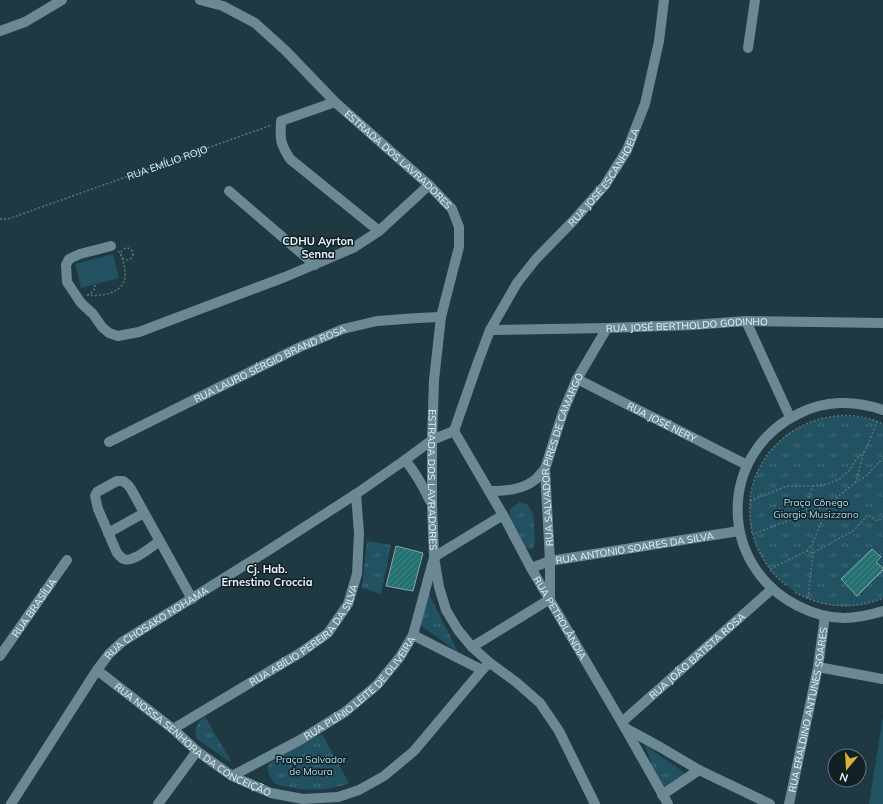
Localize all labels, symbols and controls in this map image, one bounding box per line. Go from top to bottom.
street label: ESTRADA DOS LAVRADORES [342,107,455,212]
street label: RUA JOSÉ ESCANHOELA [565,126,642,229]
street label: RUA EMÍLIO ROJO [125,142,210,183]
district label: CDHU Ayrton Senna [282,234,354,261]
street label: RUA JOSÉ BERTHOLDO GODINHO [606,314,768,335]
street label: RUA LAURO SÉRGIO BRAND ROSA [191,322,349,405]
street label: RUA SALVADOR PIRES DE CAMARGO [538,370,586,547]
street label: RUA JOSÉ NERY [625,399,700,445]
street label: ESTRADA DOS LAVRADORES [425,409,440,551]
park label: Praça Cônego Giorgio Musizzano [773,496,859,521]
street label: RUA ANTONIO SOARES DA SILVA [555,528,715,567]
district label: Cj. Hab. Ernestino Croccia [221,562,313,589]
street label: RUA PETROLÂNDIA [531,574,590,662]
street label: RUA BRASÍLIA [9,575,59,640]
street label: RUA ABÍLIO PEREIRA DA SILVA [247,582,360,688]
street label: RUA CHOSAKO NOHAMA [101,583,211,662]
street label: RUA JOÃO BATISTA ROSA [646,609,748,702]
street label: RUA ERALDINO ANTUNES SOARES [785,626,830,794]
street label: RUA PLÍNIO LEITE DE OLIVEIRA [301,633,418,743]
street label: RUA NOSSA SENHORA DA CONCEIÇÃO [112,680,273,799]
north arrow [827,748,867,788]
park label: Praça Salvador de Moura [276,753,347,778]
text: N [838,770,850,785]

